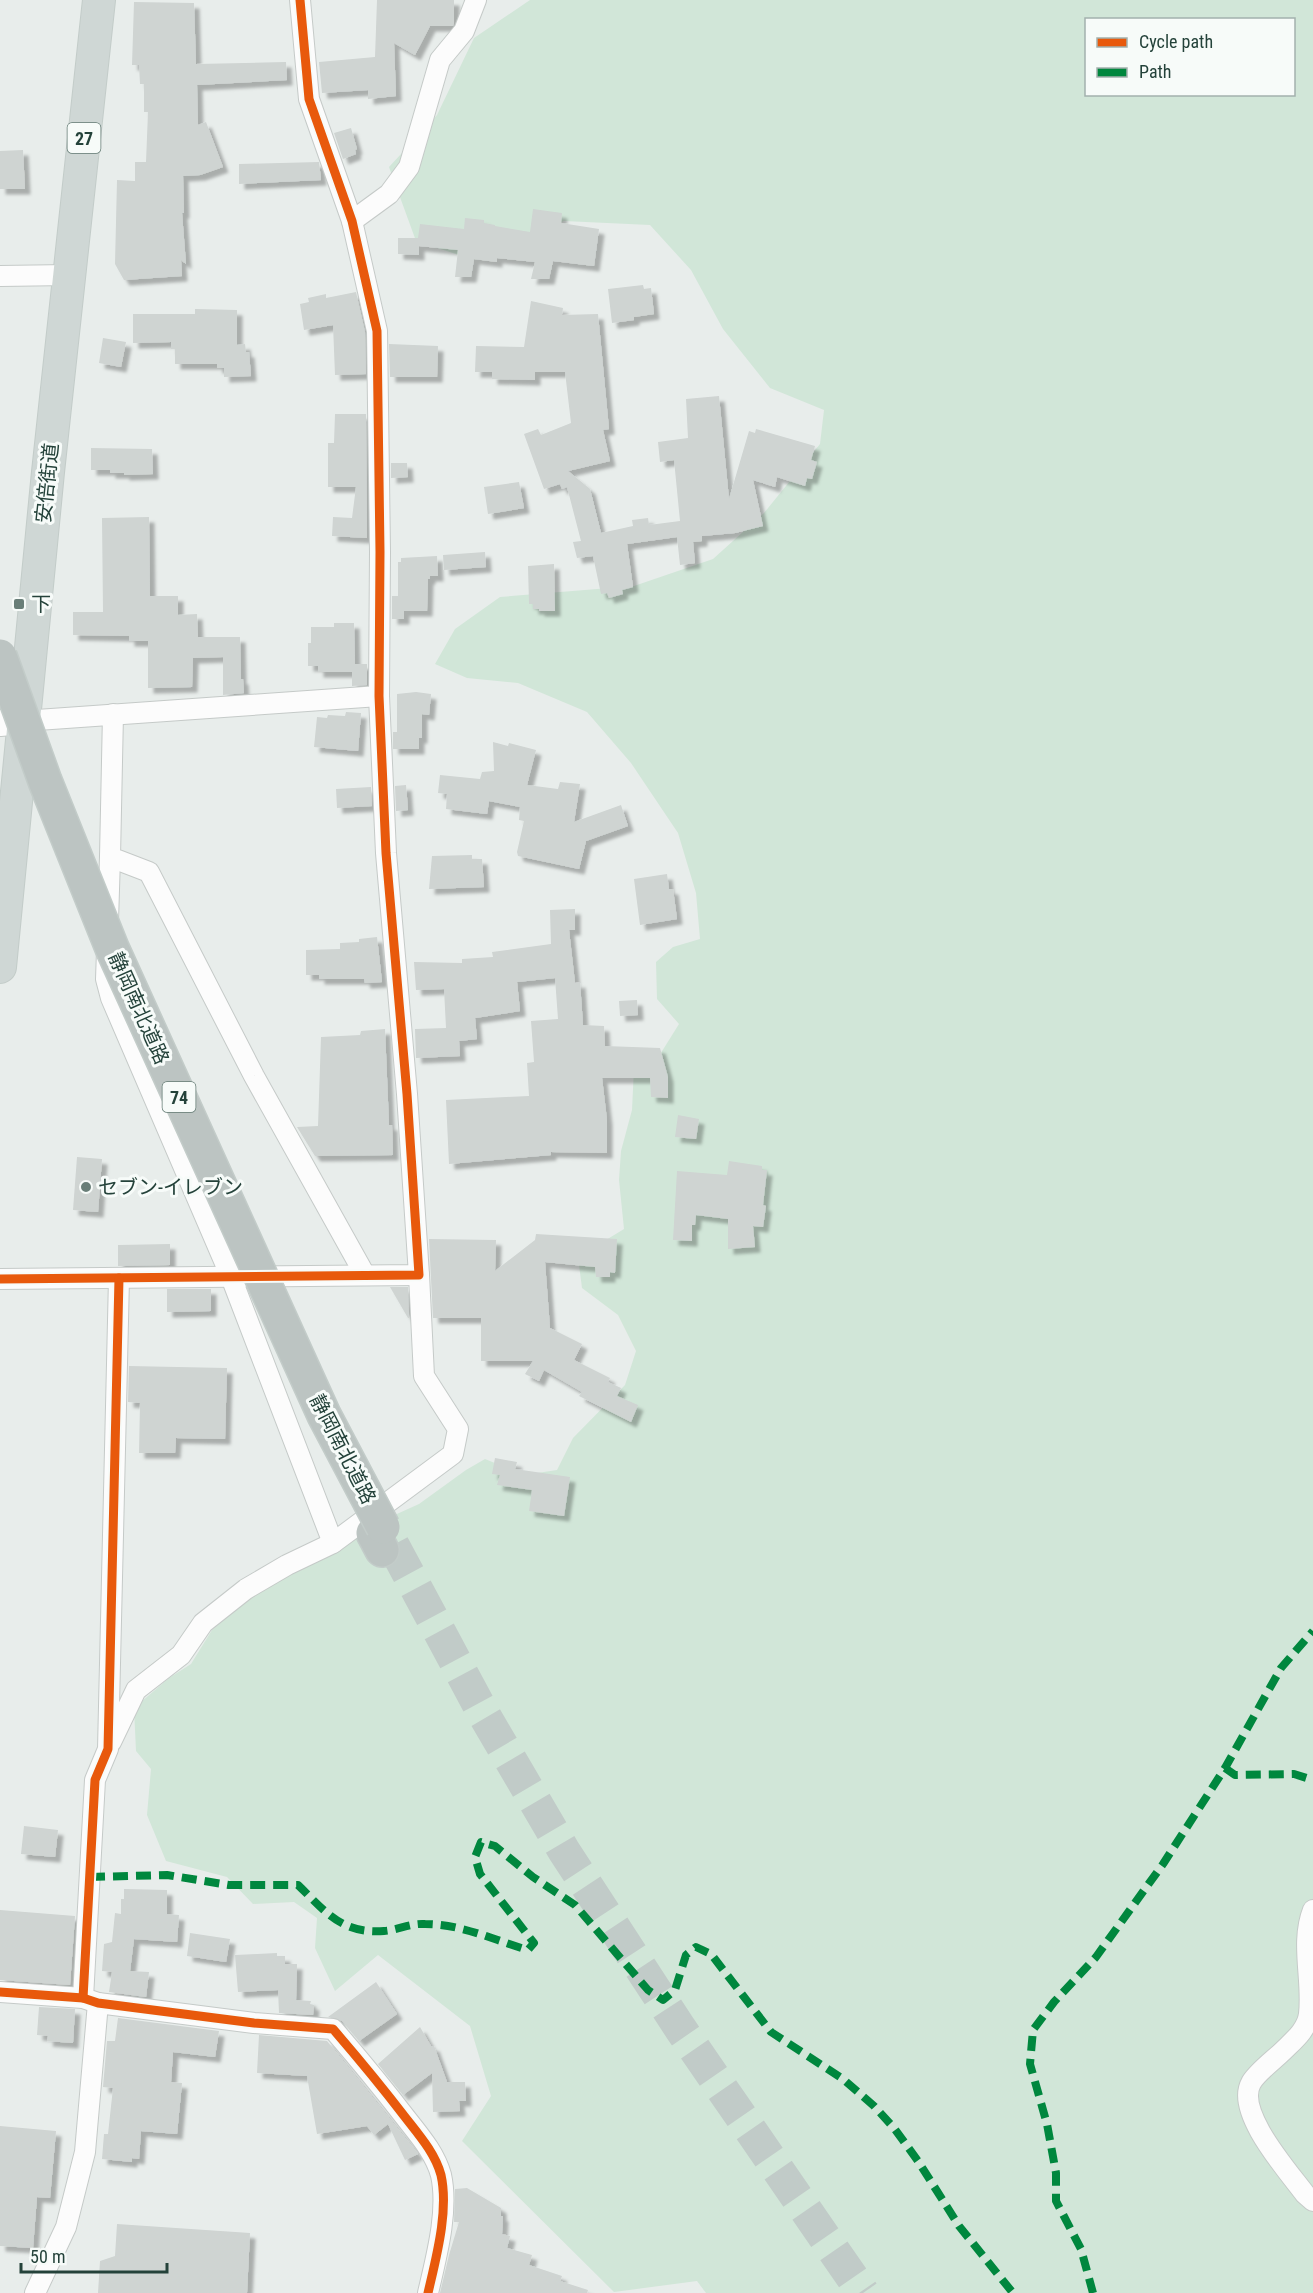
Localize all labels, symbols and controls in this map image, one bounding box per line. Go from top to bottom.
legend [1085,18,1295,96]
text: Cycle path [1139,31,1213,52]
text: Path [1139,61,1172,82]
road number: 27 [68,123,100,153]
street label: 安倍街道 [31,442,63,524]
place label: 下 [31,592,51,616]
marker: 下 [12,597,26,611]
street label: 静岡南北道路 [104,948,174,1068]
road number: 74 [162,1082,195,1112]
place label: セブン-イレブン [98,1175,243,1199]
marker: セブン-イレブン [79,1180,93,1194]
street label: 静岡南北道路 [305,1390,381,1508]
scale bar [21,2236,166,2274]
text: 50 m [30,2246,65,2267]

